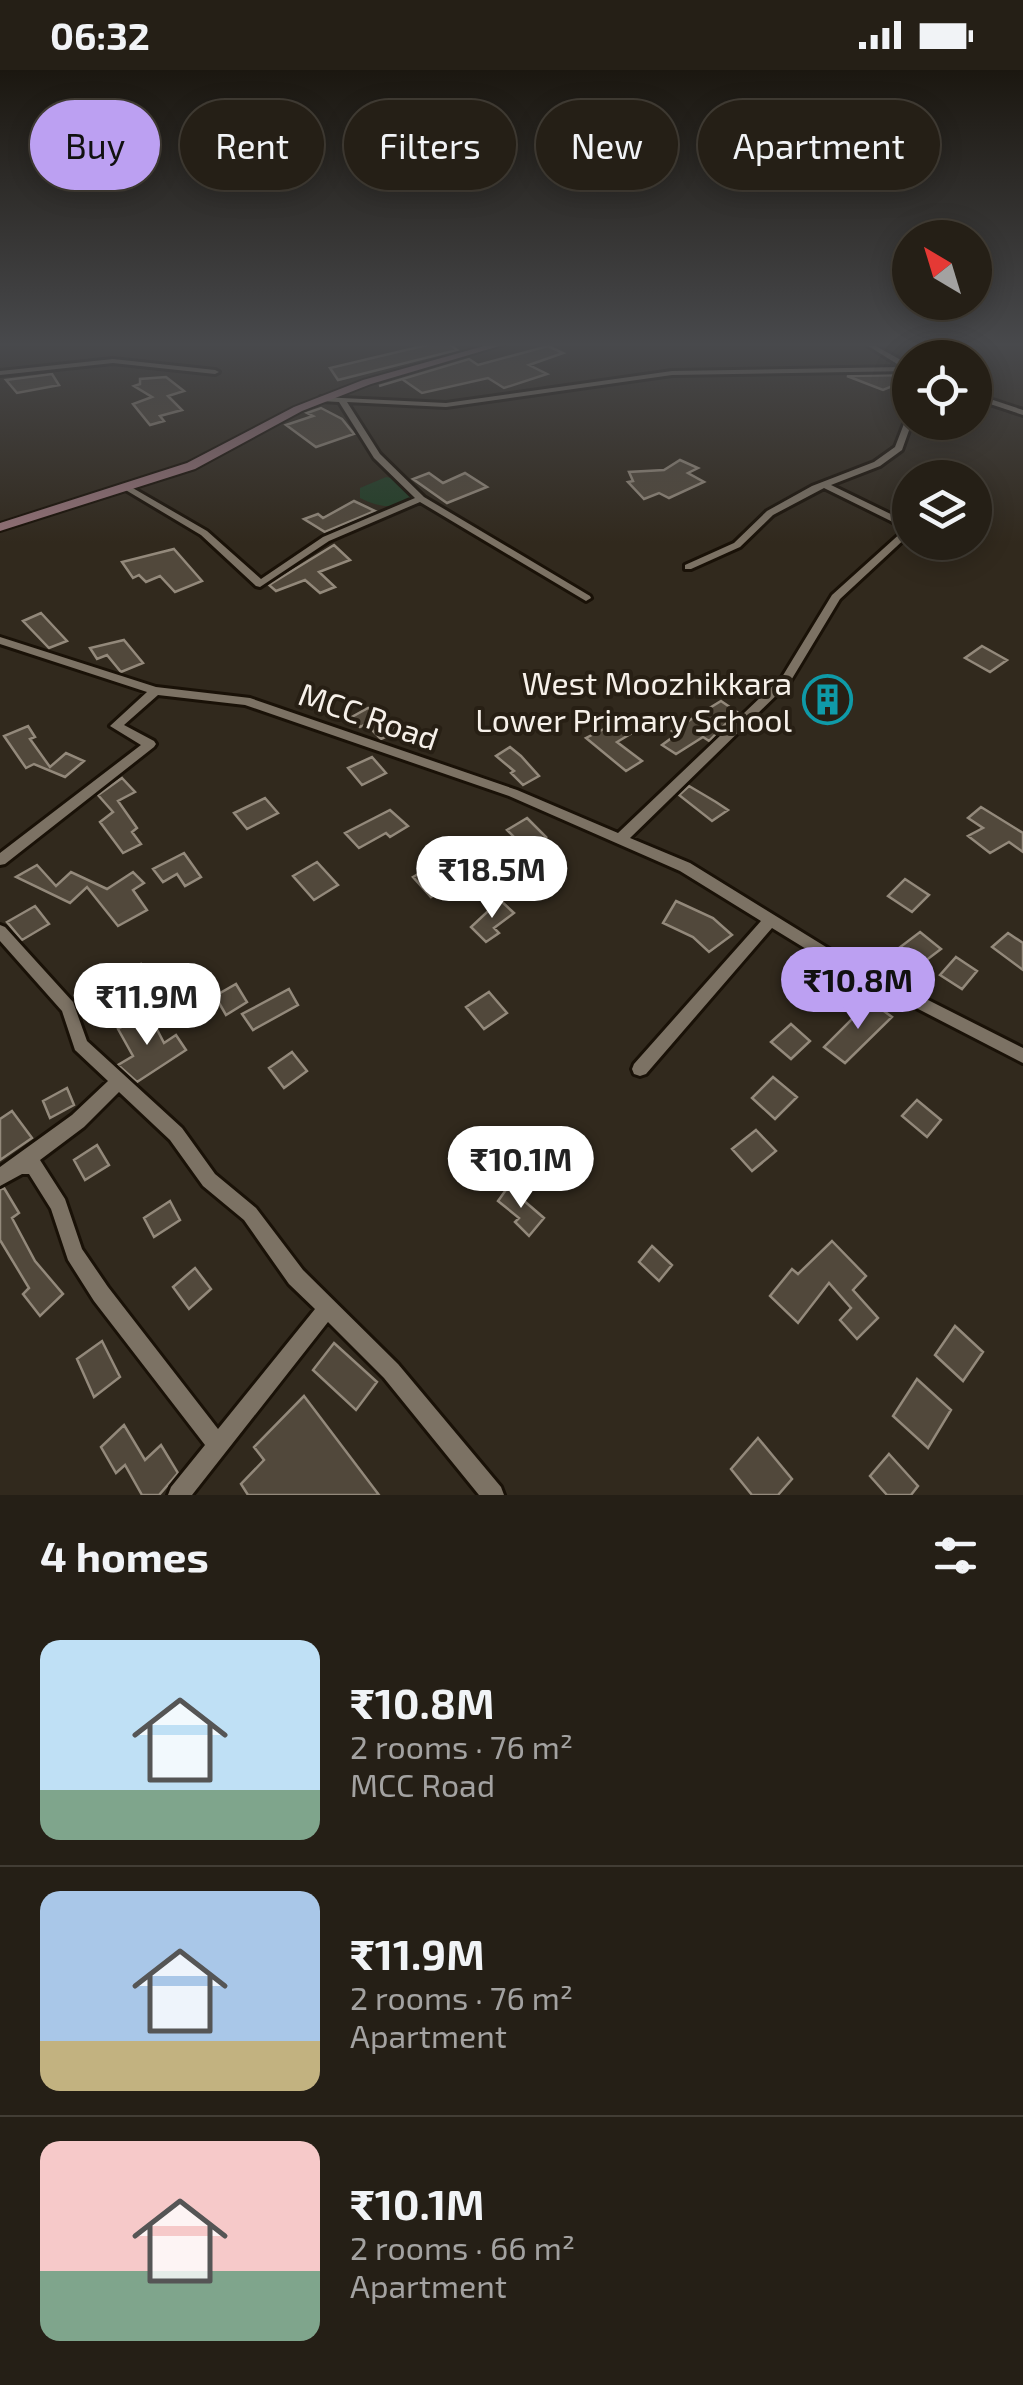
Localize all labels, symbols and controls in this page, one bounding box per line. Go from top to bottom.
text: 06:32 [50,12,150,58]
chip: Buy [30,100,160,190]
chip: Rent [180,100,324,190]
chip: Filters [344,100,516,190]
chip: New [536,100,678,190]
chip: Apartment [698,100,940,190]
north arrow [892,220,992,320]
map controls [892,220,992,560]
button: locate [892,340,992,440]
button: layers [892,460,992,560]
place label: West Moozhikkara Lower Primary School [475,663,792,738]
street label: MCC Road [294,673,444,757]
building icon: West Moozhikkara Lower Primary School [801,674,853,726]
pin: ₹18.5M [411,836,573,921]
text: ₹18.5M [438,849,546,887]
pin: ₹10.8M [777,947,939,1032]
text: ₹10.8M [803,960,913,998]
pin: ₹11.9M [66,963,228,1048]
text: ₹11.9M [96,976,198,1014]
pin: ₹10.1M [440,1126,602,1211]
text: ₹10.1M [470,1139,572,1177]
icon: filters [928,1528,983,1583]
text: 4 homes [40,1530,209,1580]
text: ₹10.8M [350,1677,494,1727]
icon: home [120,1680,240,1800]
text: 2 rooms · 76 m² [350,1727,573,1765]
text: MCC Road [350,1765,495,1803]
text: ₹11.9M [350,1928,485,1978]
icon: home [120,1931,240,2051]
text: 2 rooms · 76 m² [350,1978,573,2016]
text: Apartment [350,2016,507,2054]
text: ₹10.1M [350,2178,484,2228]
icon: home [120,2181,240,2301]
text: 2 rooms · 66 m² [350,2228,575,2266]
text: Apartment [350,2266,507,2304]

